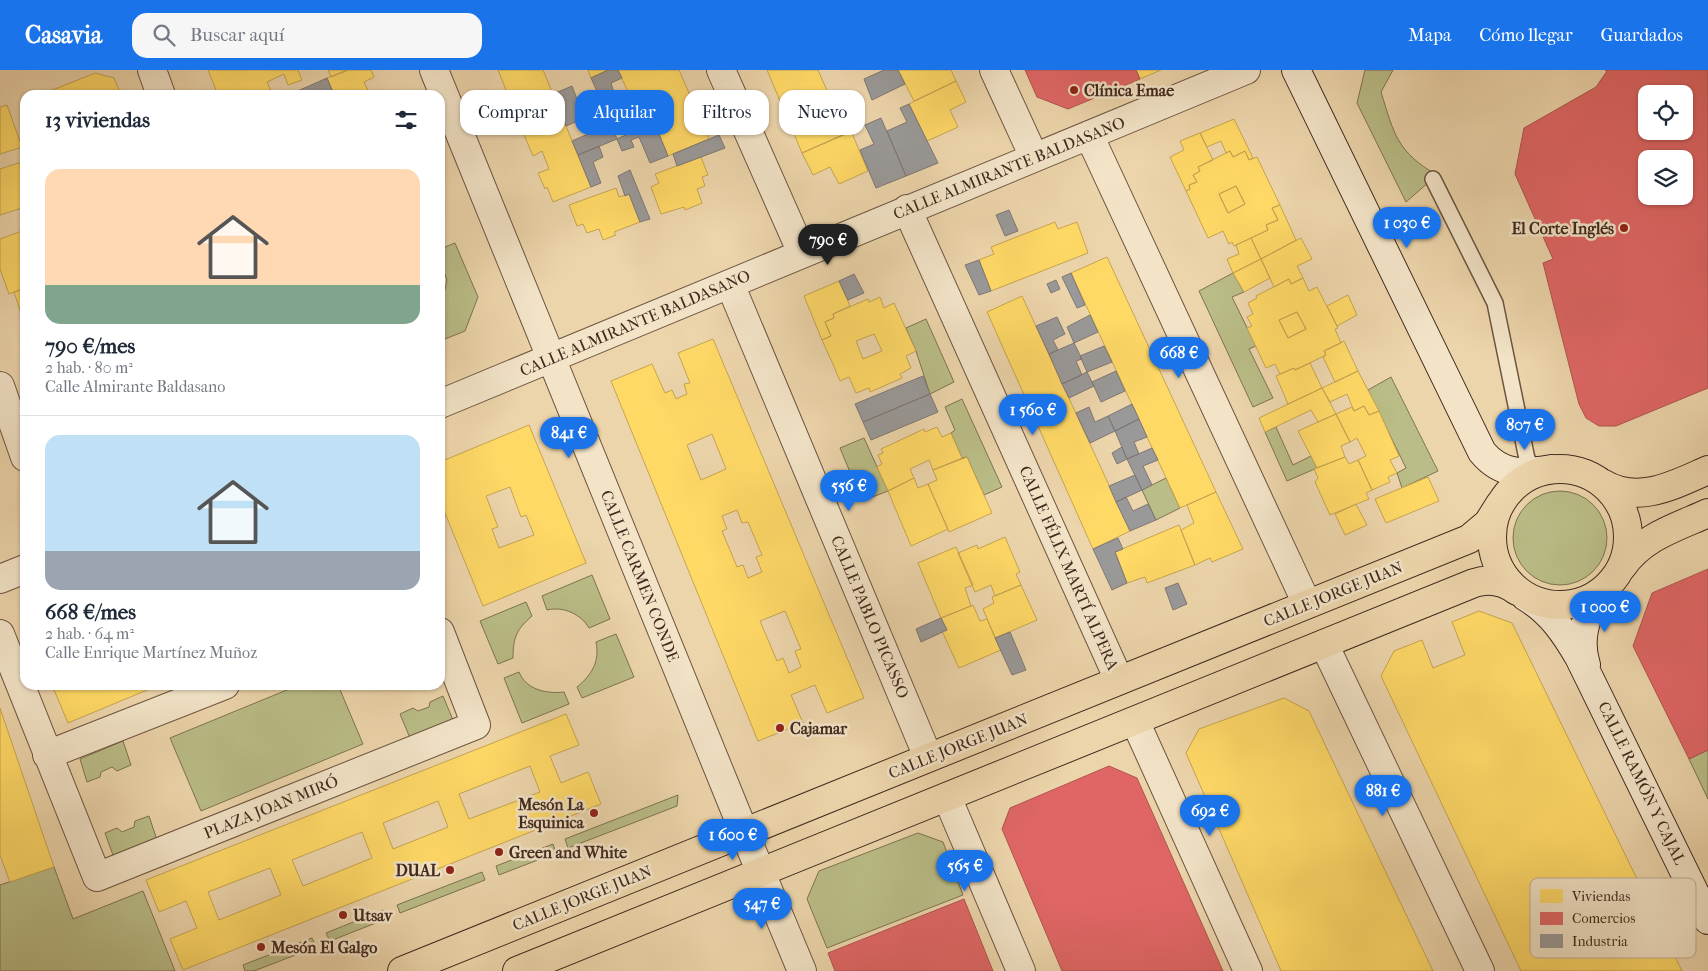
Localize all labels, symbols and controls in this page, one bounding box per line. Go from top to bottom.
search box [132,13,482,58]
text: Casavia [25,21,102,49]
icon: search [150,21,178,49]
text: Buscar aquí [190,24,284,46]
text: Mapa [1408,25,1451,46]
text: Cómo llegar [1479,25,1573,46]
text: Guardados [1601,25,1683,46]
place label: Clínica Emae [1084,81,1174,100]
marker: Clínica Emae [1068,84,1080,96]
map controls [1638,85,1693,205]
button: locate [1638,85,1693,140]
chip: Comprar [460,90,565,135]
chip: Alquilar [575,90,674,135]
chip: Filtros [684,90,769,135]
chip: Nuevo [779,90,865,135]
icon: filters [392,106,420,134]
text: 13 viviendas [45,108,150,132]
street label: CALLE ALMIRANTE BALDASANO [890,113,1128,223]
button: layers [1638,150,1693,205]
icon: home [188,202,278,292]
pin: 1 030 € [1361,206,1453,249]
text: 1 030 € [1384,213,1430,232]
place label: El Corte Inglés [1511,219,1614,239]
marker: El Corte Inglés [1618,222,1630,234]
pin: 790 € [793,224,863,266]
text: 790 € [809,230,847,249]
street label: CALLE ALMIRANTE BALDASANO [517,266,753,380]
text: 790 €/mes [45,334,135,358]
pin: 668 € [1144,336,1214,379]
text: 668 € [1160,343,1198,362]
text: 2 hab. · 80 m² [45,358,133,377]
text: Calle Almirante Baldasano [45,377,225,396]
pin: 1 560 € [987,394,1079,436]
text: 1 560 € [1010,400,1056,419]
pin: 807 € [1490,408,1560,451]
text: 807 € [1506,415,1544,434]
pin: 841 € [534,416,604,459]
text: 841 € [551,423,587,442]
street label: CALLE FÉLIX MARTÍ ALPERA [1015,463,1124,674]
icon: home [188,467,278,557]
pin: 556 € [814,470,884,512]
text: 556 € [831,476,867,495]
street label: CALLE CARMEN CONDE [597,487,683,665]
street label: CALLE PABLO PICASSO [827,533,913,701]
street label: CALLE JORGE JUAN [1261,557,1405,631]
pin: 1 000 € [1559,590,1651,633]
text: 1 000 € [1581,597,1629,616]
text: 668 €/mes [45,600,136,624]
text: 2 hab. · 64 m² [45,624,134,643]
text: Calle Enrique Martínez Muñoz [45,643,257,662]
street label: CALLE RAMÓN Y CAJAL [1594,698,1691,868]
street label: CALLE JORGE JUAN [886,709,1030,783]
place label: Cajamar [790,719,848,738]
marker: Cajamar [774,722,786,734]
street label: PLAZA JOAN MIRÓ [201,770,341,843]
pin: 881 € [1348,774,1418,817]
text: 881 € [1366,781,1400,800]
pin: 692 € [1175,794,1245,837]
place label: Mesón La Esquinica [517,795,585,833]
text: 692 € [1191,801,1229,820]
marker: Mesón La Esquinica [588,807,600,819]
pin: 1 600 € [687,818,779,861]
text: 1 600 € [709,825,757,844]
place label: Green and White [509,843,627,862]
marker: Green and White [493,846,505,858]
pin: 565 € [930,850,1000,892]
text: 565 € [947,856,983,875]
place label: DUAL [396,861,440,880]
street label: CALLE JORGE JUAN [510,861,654,935]
marker: DUAL [444,864,456,876]
legend [1530,878,1696,958]
pin: 547 € [727,888,797,930]
text: Viviendas [1571,888,1630,905]
text: 547 € [744,894,780,913]
place label: Utsav [352,906,393,925]
marker: Utsav [337,909,349,921]
text: Comercios [1572,910,1635,927]
text: Industria [1572,933,1628,950]
place label: Mesón El Galgo [270,938,377,958]
marker: Mesón El Galgo [255,941,267,953]

